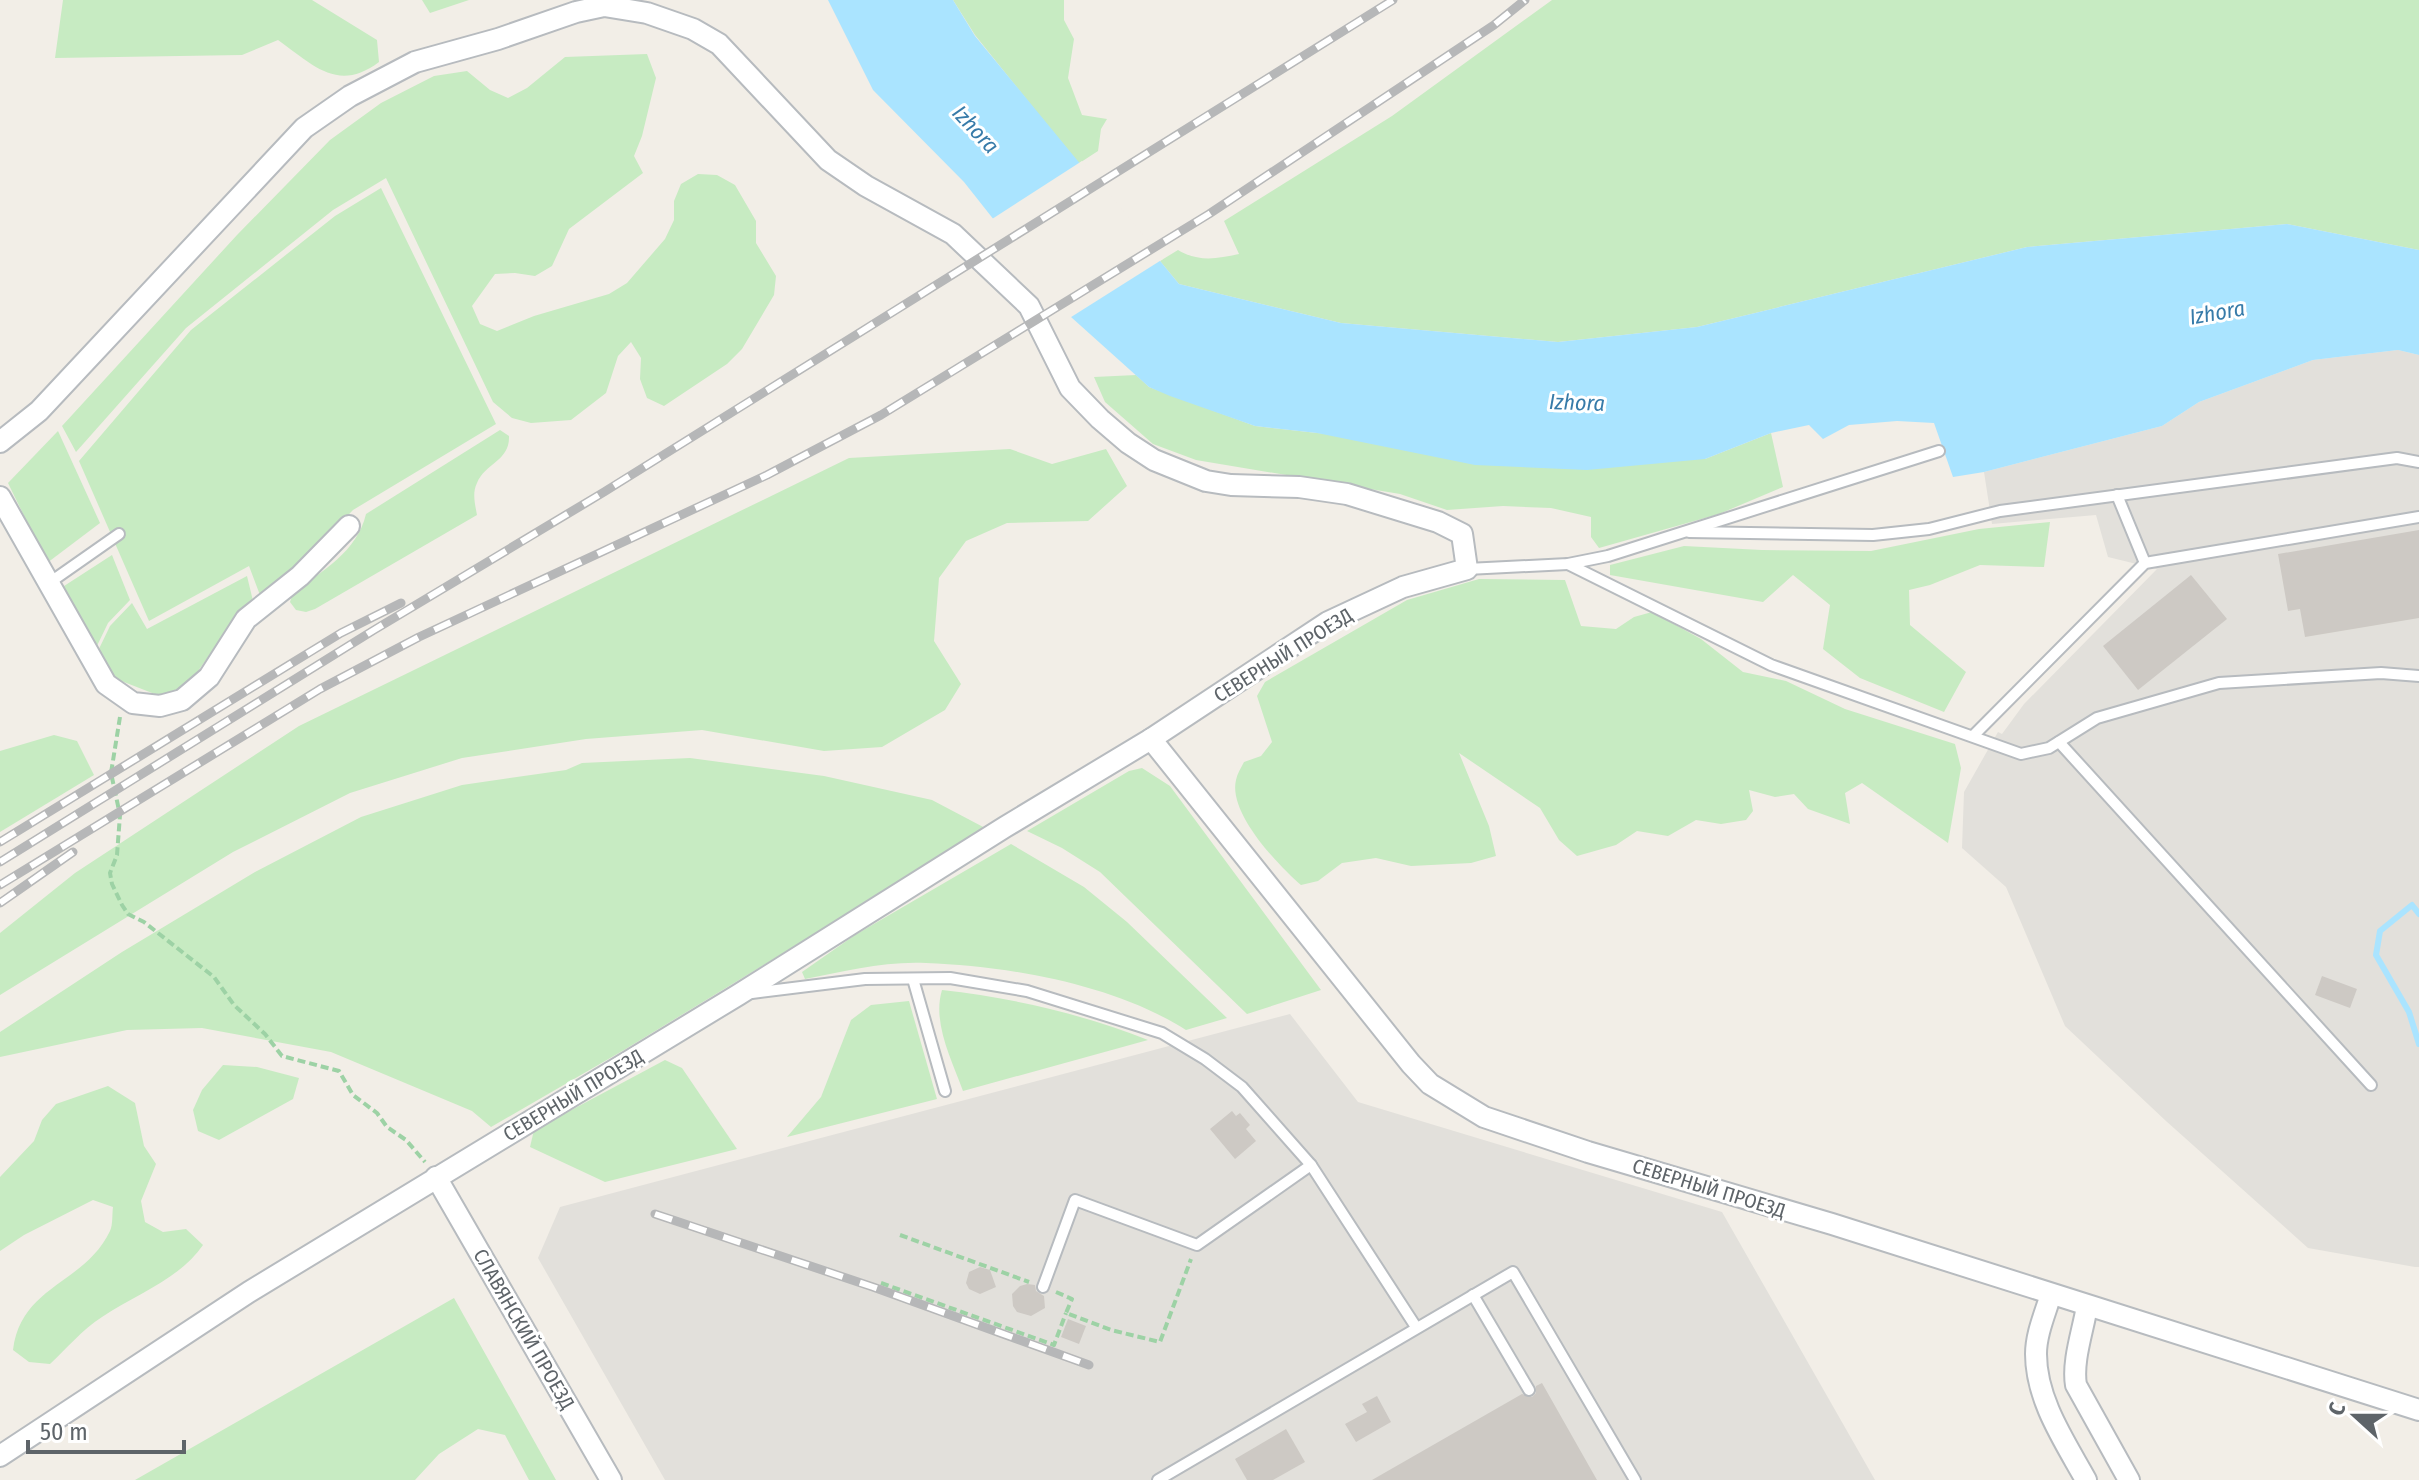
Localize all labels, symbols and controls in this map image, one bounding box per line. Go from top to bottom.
water label: Izhora [947,100,1005,159]
water label: Izhora [2187,294,2247,331]
water label: Izhora [1549,388,1605,417]
street label: СЕВЕРНЫЙ ПРОЕЗД [1209,603,1357,707]
street label: СЕВЕРНЫЙ ПРОЕЗД [499,1044,647,1146]
street label: СЕВЕРНЫЙ ПРОЕЗД [1630,1153,1788,1223]
street label: СЛАВЯНСКИЙ ПРОЕЗД [468,1245,580,1413]
north arrow [2315,1376,2395,1456]
text: С [2322,1398,2352,1419]
scale bar [28,1404,184,1454]
text: 50 m [40,1418,88,1446]

